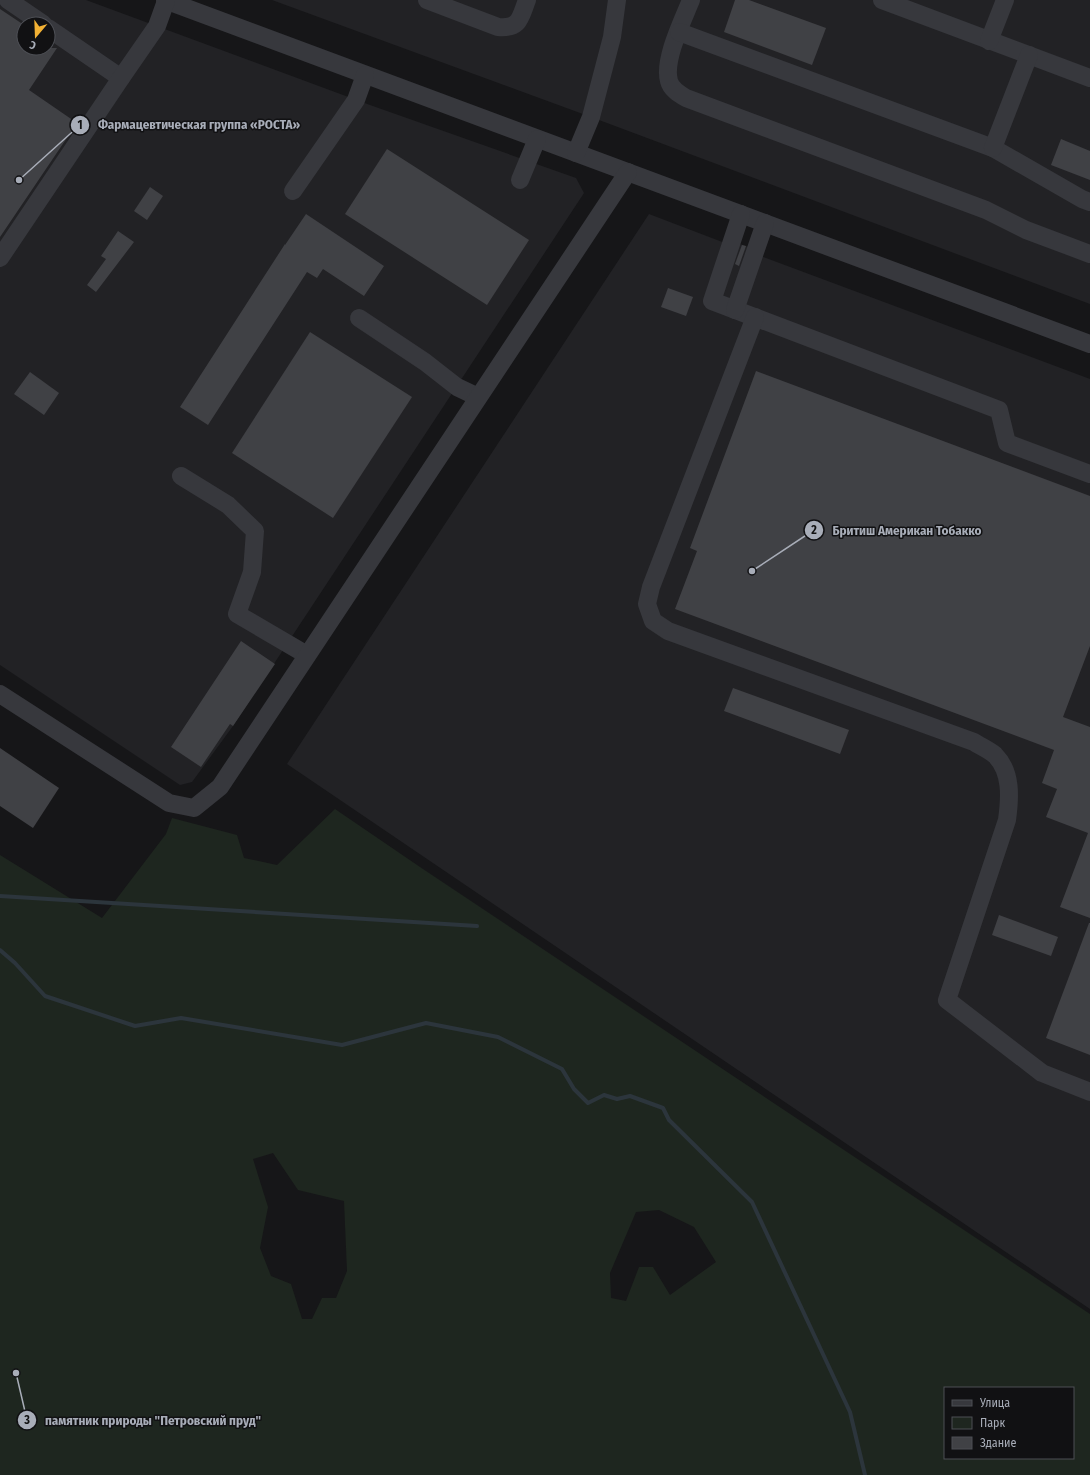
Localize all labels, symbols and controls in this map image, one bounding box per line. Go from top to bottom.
north arrow [16,16,56,56]
text: С [28,38,38,52]
callout: Фармацевтическая группа «РОСТА» [70,112,308,137]
text: Фармацевтическая группа «РОСТА» [98,117,300,132]
text: 1 [77,118,83,132]
callout: Бритиш Американ Тобакко [804,518,989,543]
text: 2 [810,523,817,537]
text: Бритиш Американ Тобакко [832,523,982,538]
legend [944,1387,1074,1459]
text: Улица [979,1396,1010,1410]
callout: памятник природы "Петровский пруд" [17,1408,269,1433]
text: 3 [23,1413,30,1427]
text: памятник природы "Петровский пруд" [45,1413,261,1428]
text: Парк [980,1416,1006,1430]
text: Здание [980,1436,1016,1450]

